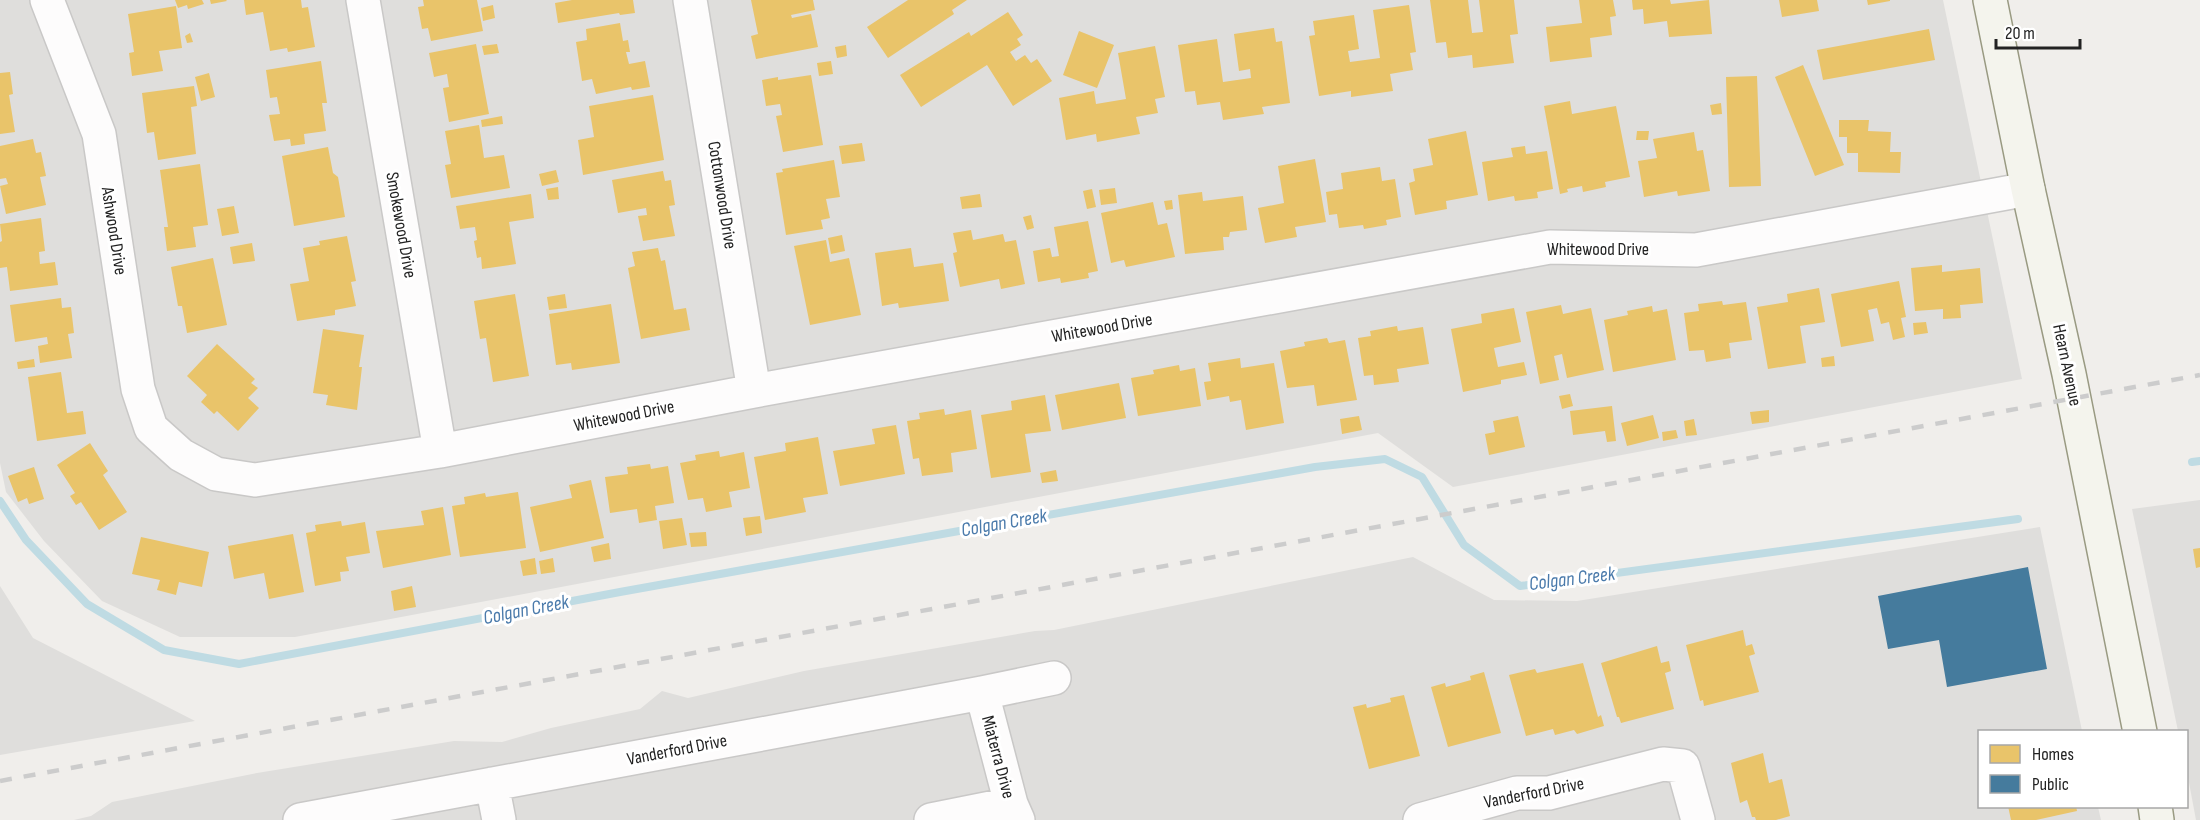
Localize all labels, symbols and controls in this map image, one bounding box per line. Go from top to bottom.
scale bar [1996,12,2080,50]
text: 20 m [2005,23,2035,44]
street label: Cottonwood Drive [703,140,741,250]
street label: Smokewood Drive [381,170,421,280]
street label: Ashwood Drive [97,185,131,276]
street label: Whitewood Drive [1547,239,1649,260]
street label: Whitewood Drive [1050,309,1154,347]
street label: Hearn Avenue [2048,322,2086,408]
street label: Whitewood Drive [572,396,676,436]
water label: Colgan Creek [959,504,1049,542]
water label: Colgan Creek [1528,562,1617,596]
water label: Colgan Creek [481,590,571,630]
street label: Miaterra Drive [977,713,1019,801]
street label: Vanderford Drive [625,730,729,770]
legend [1978,730,2188,808]
text: Homes [2032,744,2074,765]
street label: Vanderford Drive [1482,773,1586,813]
text: Public [2032,774,2069,795]

